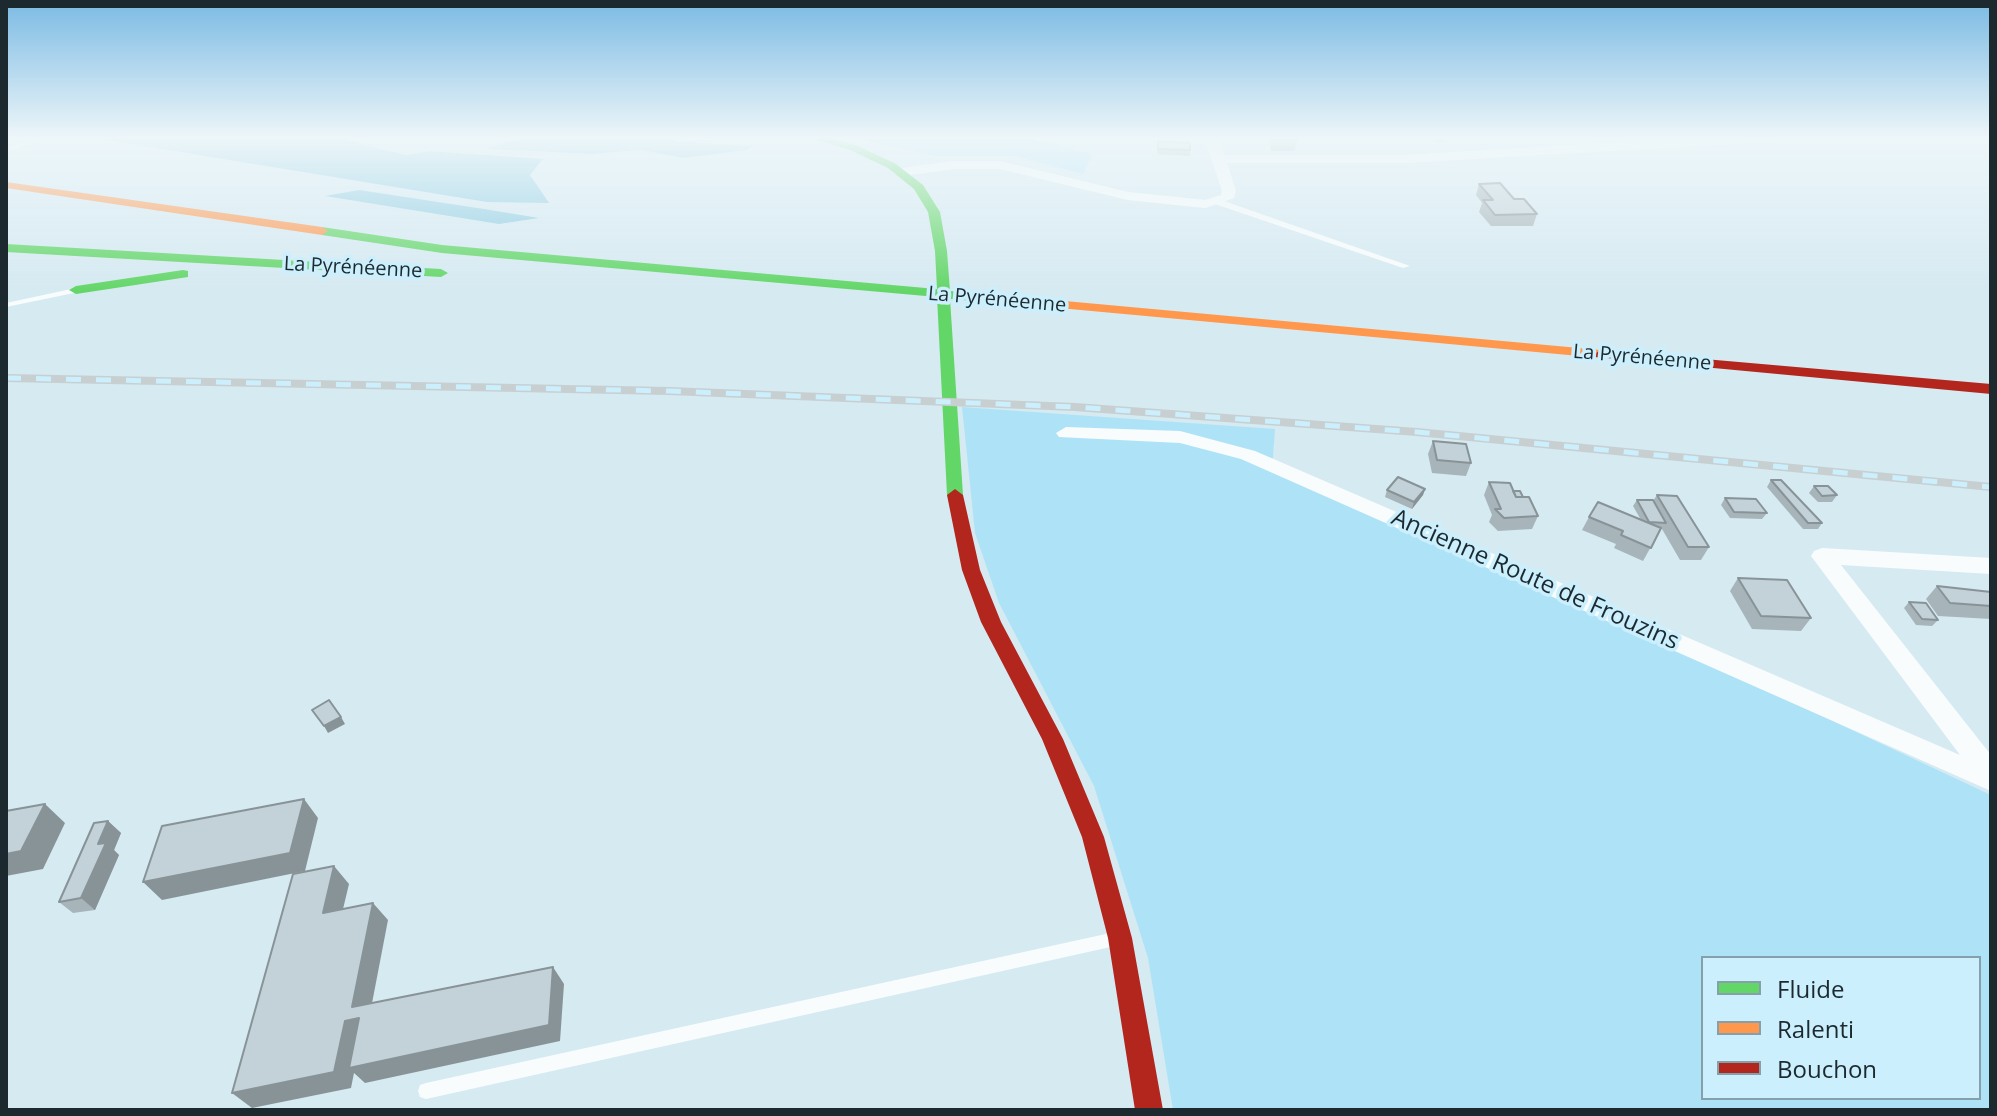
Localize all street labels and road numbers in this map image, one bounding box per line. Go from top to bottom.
street label: La Pyrénéenne [283,252,423,284]
street label: La Pyrénéenne [927,282,1067,318]
street label: La Pyrénéenne [1572,340,1712,376]
street label: Ancienne Route de Frouzins [1387,503,1683,657]

